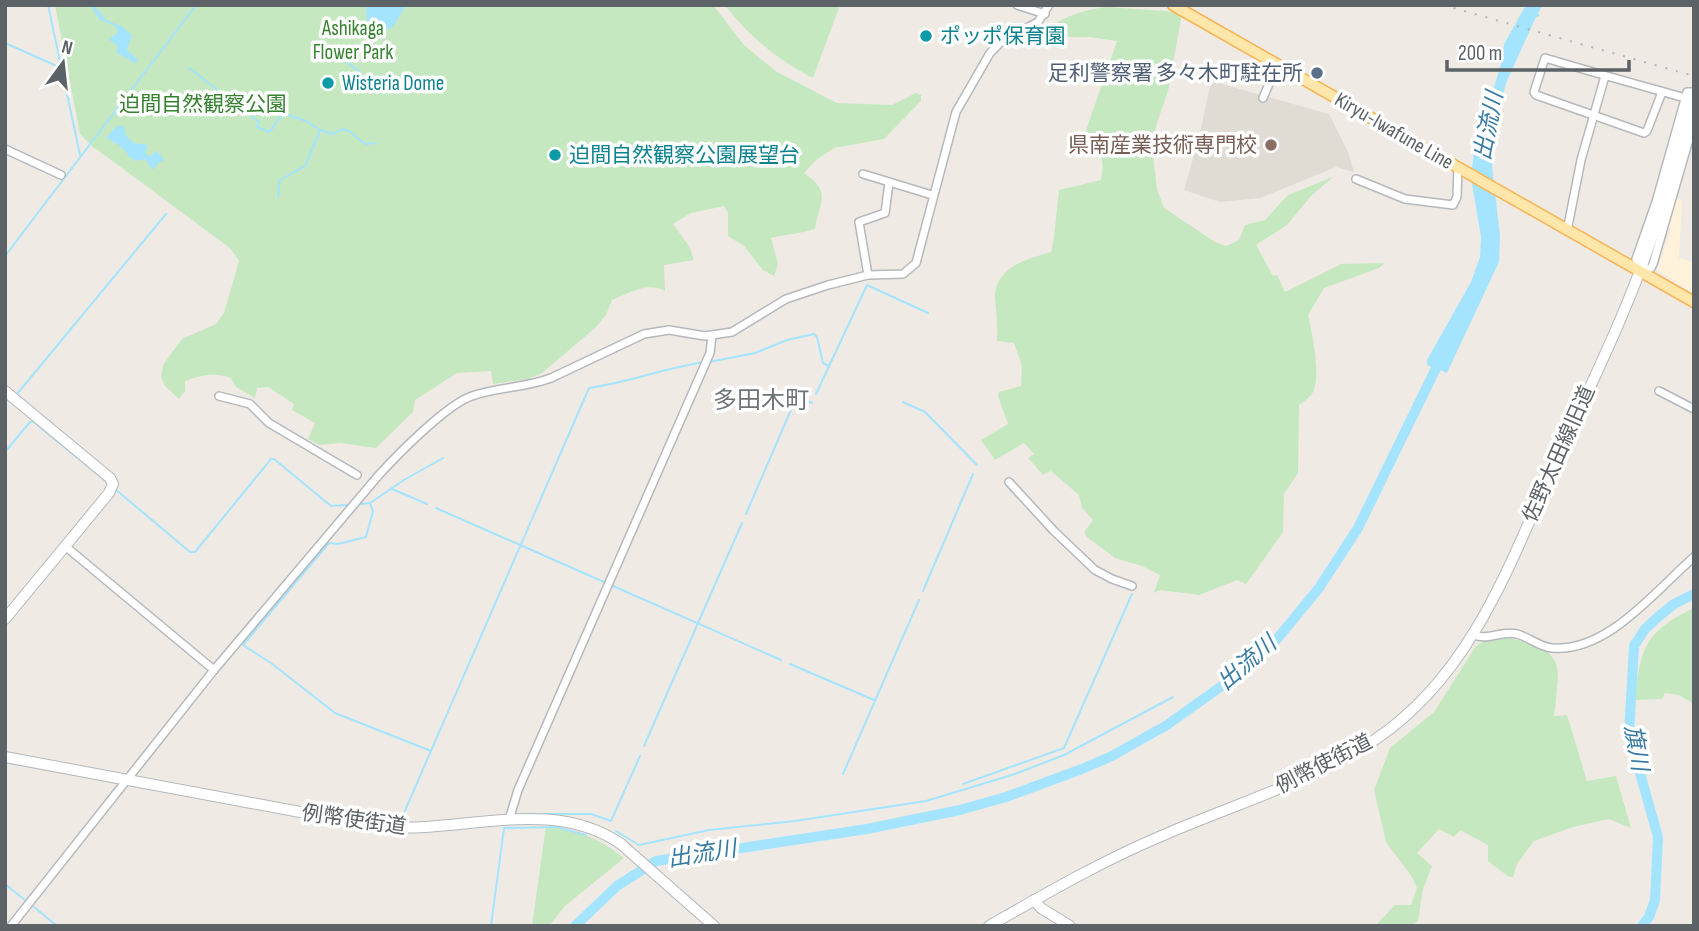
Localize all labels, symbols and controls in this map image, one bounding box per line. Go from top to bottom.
park label: Ashikaga Flower Park [313,16,393,65]
place label: ポッポ保育園 [940,24,1066,49]
north arrow [28,28,98,98]
marker: ポッポ保育園 [918,28,934,44]
scale bar [1447,28,1629,72]
text: N [59,36,75,60]
text: 200 m [1458,41,1502,66]
place label: 足利警察署 多々木町駐在所 [1048,61,1303,86]
marker: 足利警察署 多々木町駐在所 [1309,65,1325,81]
place label: Wisteria Dome [342,71,444,96]
marker: Wisteria Dome [320,75,336,91]
street label: Kiryu-Iwafune Line [1330,87,1458,175]
water label: 出流川 [1469,87,1510,163]
park label: 迫間自然観察公園 [119,92,287,117]
place label: 県南産業技術専門校 [1068,133,1257,158]
marker: 県南産業技術専門校 [1263,137,1279,153]
place label: 迫間自然観察公園展望台 [569,143,800,168]
marker: 迫間自然観察公園展望台 [547,147,563,163]
street label: 佐野太田線旧道 [1518,382,1600,526]
district label: 多田木町 [713,386,809,415]
water label: 出流川 [1212,628,1284,696]
water label: 旗川 [1618,723,1654,776]
street label: 例幣使街道 [1272,729,1376,799]
street label: 例幣使街道 [300,800,408,840]
water label: 出流川 [666,834,741,873]

